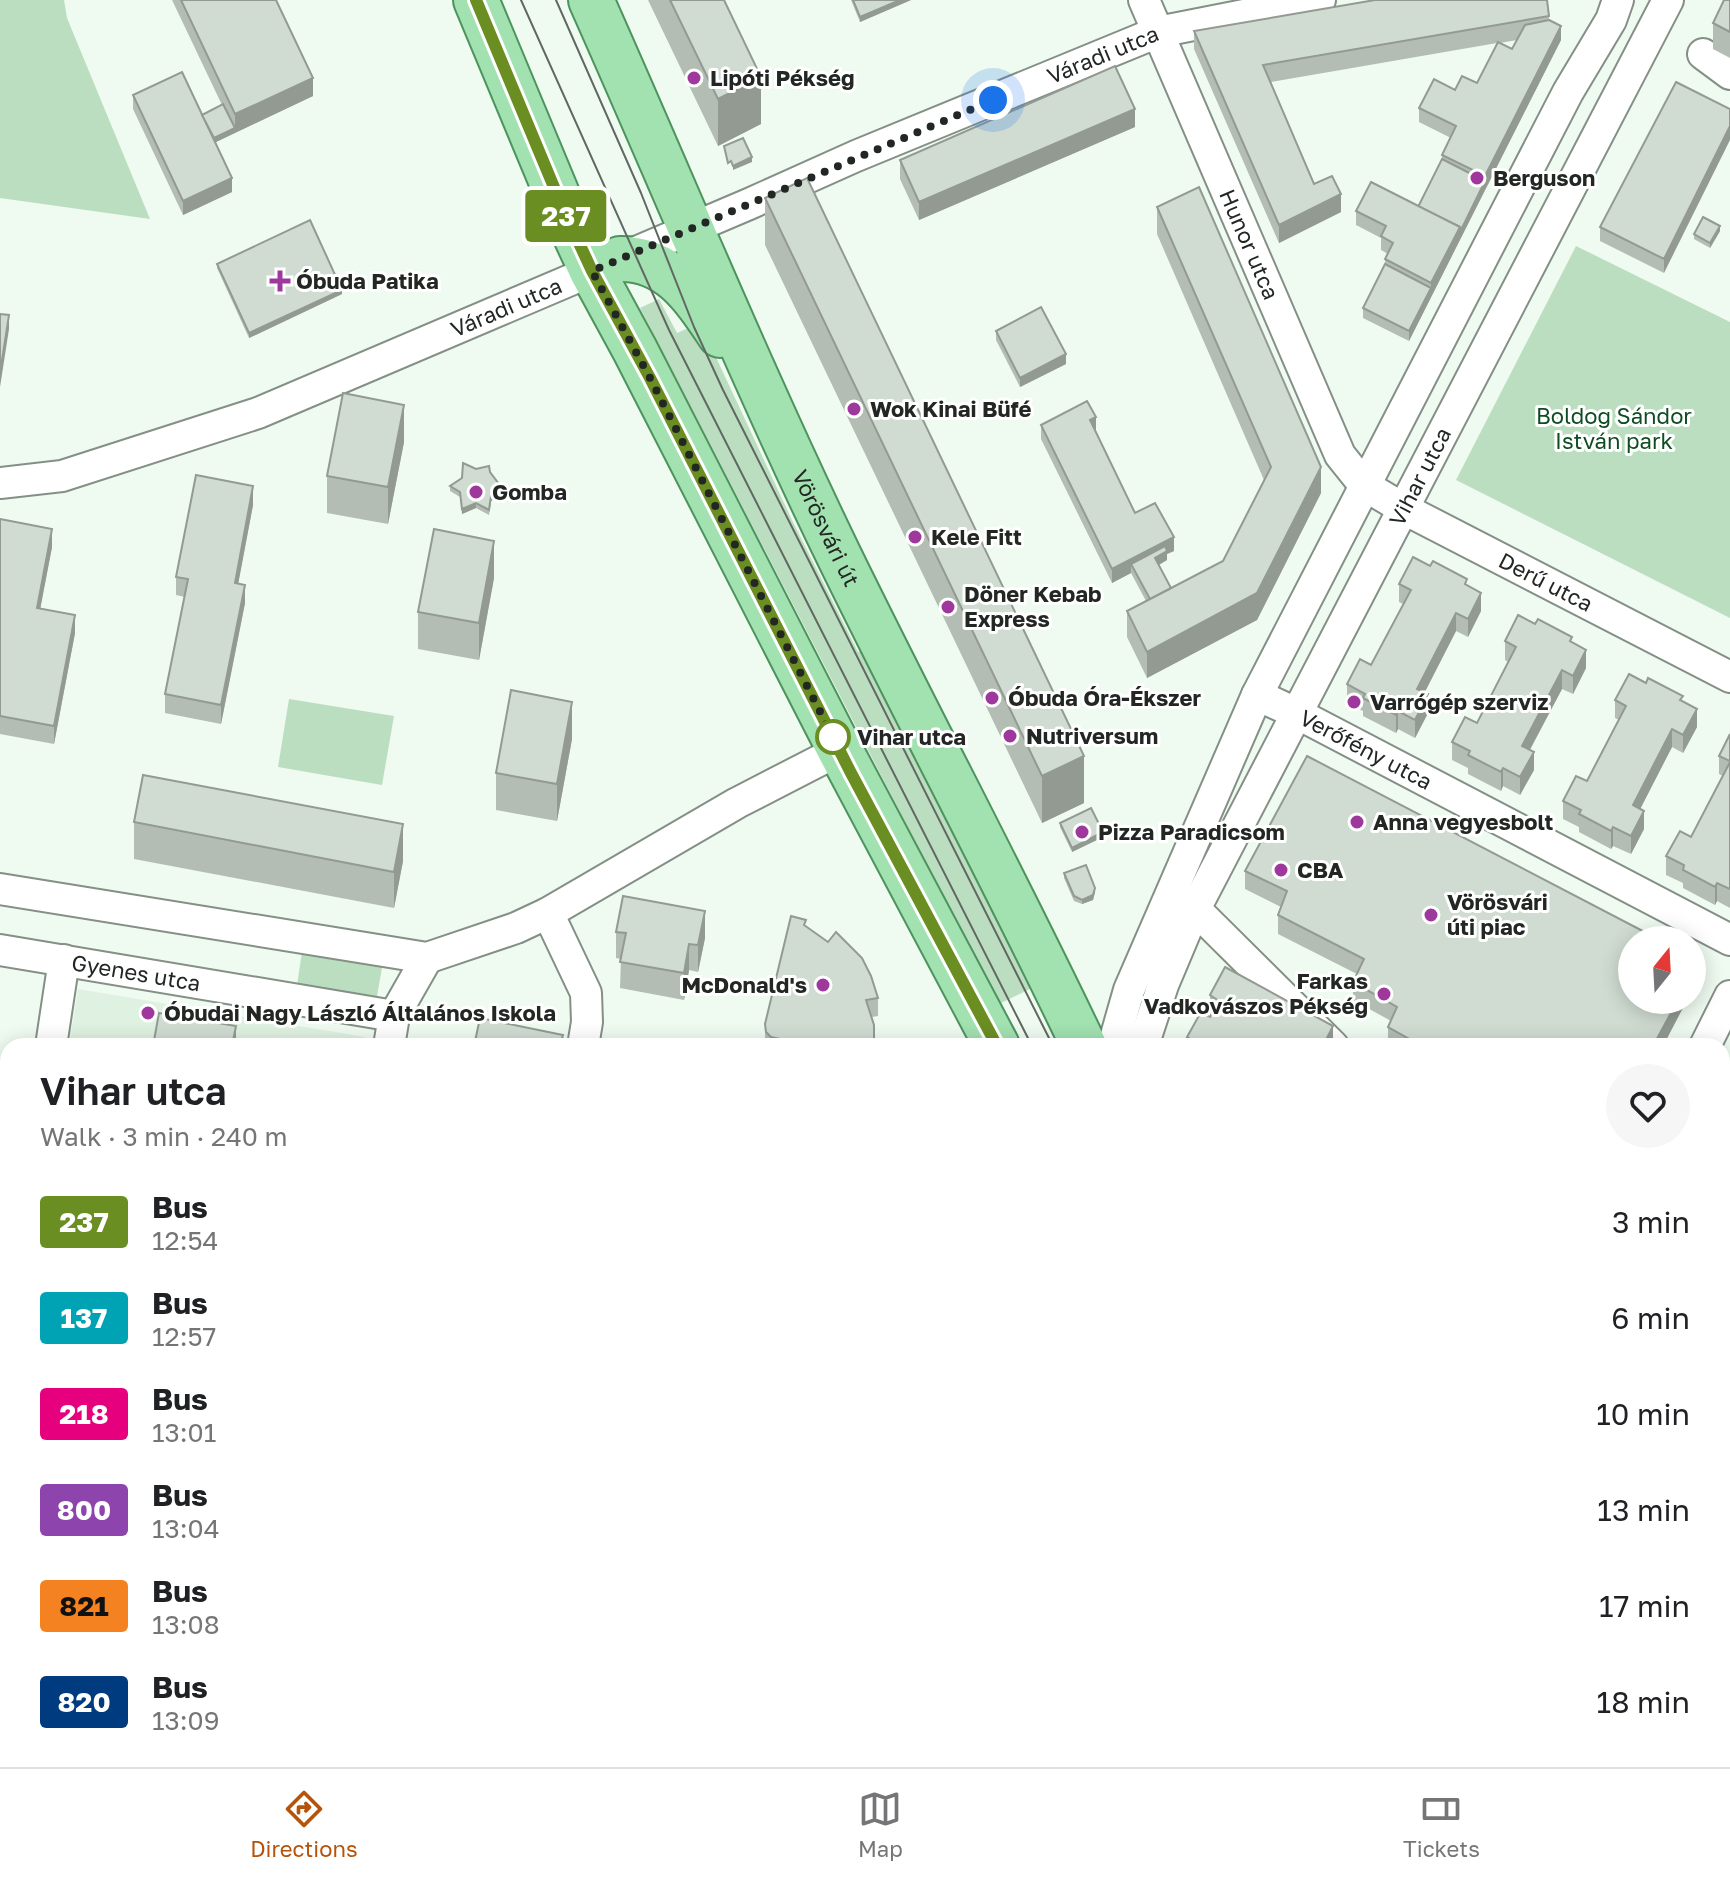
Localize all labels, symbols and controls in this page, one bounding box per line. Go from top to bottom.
street label: Váradi utca [1043,19,1162,89]
place label: Lipóti Pékség [710,64,855,91]
marker: Lipóti Pékség [685,69,703,87]
your location [973,80,1013,120]
place label: Berguson [1493,164,1595,191]
marker: Berguson [1468,169,1486,187]
street label: Hunor utca [1214,185,1285,303]
line badge: 237 [520,190,612,242]
text: 237 [541,199,591,232]
place label: Óbuda Patika [296,267,439,294]
street label: Váradi utca [446,271,566,342]
marker: Óbuda Patika [271,272,289,290]
place label: Wok Kinai Büfé [870,395,1031,422]
marker: Wok Kinai Büfé [845,400,863,418]
park label: Boldog Sándor István park [1536,402,1692,454]
street label: Vihar utca [1383,423,1456,530]
street label: Vörösvári út [787,465,866,591]
place label: Gomba [492,478,567,505]
marker: Gomba [467,483,485,501]
place label: Kele Fitt [931,523,1022,550]
marker: Kele Fitt [906,528,924,546]
street label: Derű utca [1494,546,1598,617]
place label: Döner Kebab Express [964,580,1102,632]
marker: Döner Kebab Express [939,598,957,616]
place label: Óbuda Óra-Ékszer [1008,684,1201,711]
place label: Varrógép szerviz [1370,688,1549,715]
marker: Óbuda Óra-Ékszer [983,689,1001,707]
marker: Varrógép szerviz [1345,693,1363,711]
street label: Verőfény utca [1296,703,1437,795]
marker: Vihar utca [816,720,850,754]
place label: Nutriversum [1026,722,1158,749]
place label: Vihar utca [857,723,966,750]
marker: Nutriversum [1001,727,1019,745]
place label: Anna vegyesbolt [1373,808,1553,835]
marker: Anna vegyesbolt [1348,813,1366,831]
place label: Pizza Paradicsom [1098,818,1285,845]
marker: Pizza Paradicsom [1073,823,1091,841]
place label: CBA [1297,856,1344,883]
marker: CBA [1272,861,1290,879]
place label: Vörösvári úti piac [1447,888,1548,940]
marker: Vörösvári úti piac [1422,906,1440,924]
north arrow [1618,926,1706,1014]
map controls [1618,926,1706,1014]
street label: Gyenes utca [70,948,203,996]
place label: Farkas Vadkovászos Pékség [1144,967,1368,1019]
place label: McDonald's [681,971,807,998]
marker: McDonald's [814,976,832,994]
marker: Farkas Vadkovászos Pékség [1375,985,1393,1003]
place label: Óbudai Nagy László Általános Iskola [164,999,556,1026]
marker: Óbudai Nagy László Általános Iskola [139,1004,157,1022]
button: heart [1606,1064,1690,1148]
text: Vihar utca [40,1068,227,1113]
text: Walk · 3 min · 240 m [40,1121,287,1152]
text: Bus [152,1189,208,1225]
text: 3 min [1612,1204,1690,1240]
text: 237 [59,1205,109,1238]
text: 12:54 [152,1225,218,1256]
text: Bus [152,1285,208,1321]
text: 6 min [1611,1300,1690,1336]
text: 137 [61,1301,107,1334]
text: 12:57 [152,1321,216,1352]
text: Bus [152,1381,208,1417]
text: 10 min [1596,1396,1690,1432]
text: 218 [59,1397,109,1430]
text: 13:01 [152,1417,216,1448]
text: Bus [152,1477,208,1513]
text: 13 min [1597,1492,1690,1528]
text: 800 [57,1493,111,1526]
text: 13:04 [152,1513,220,1544]
text: Bus [152,1573,208,1609]
text: 17 min [1599,1588,1690,1624]
text: 821 [59,1589,109,1622]
text: 13:08 [152,1609,220,1640]
text: Bus [152,1669,208,1705]
text: 18 min [1597,1684,1690,1720]
text: 820 [57,1685,111,1718]
text: 13:09 [152,1705,219,1736]
tab: Directions [250,1787,358,1862]
tab: Map [858,1787,903,1862]
tab: Tickets [1403,1787,1480,1862]

